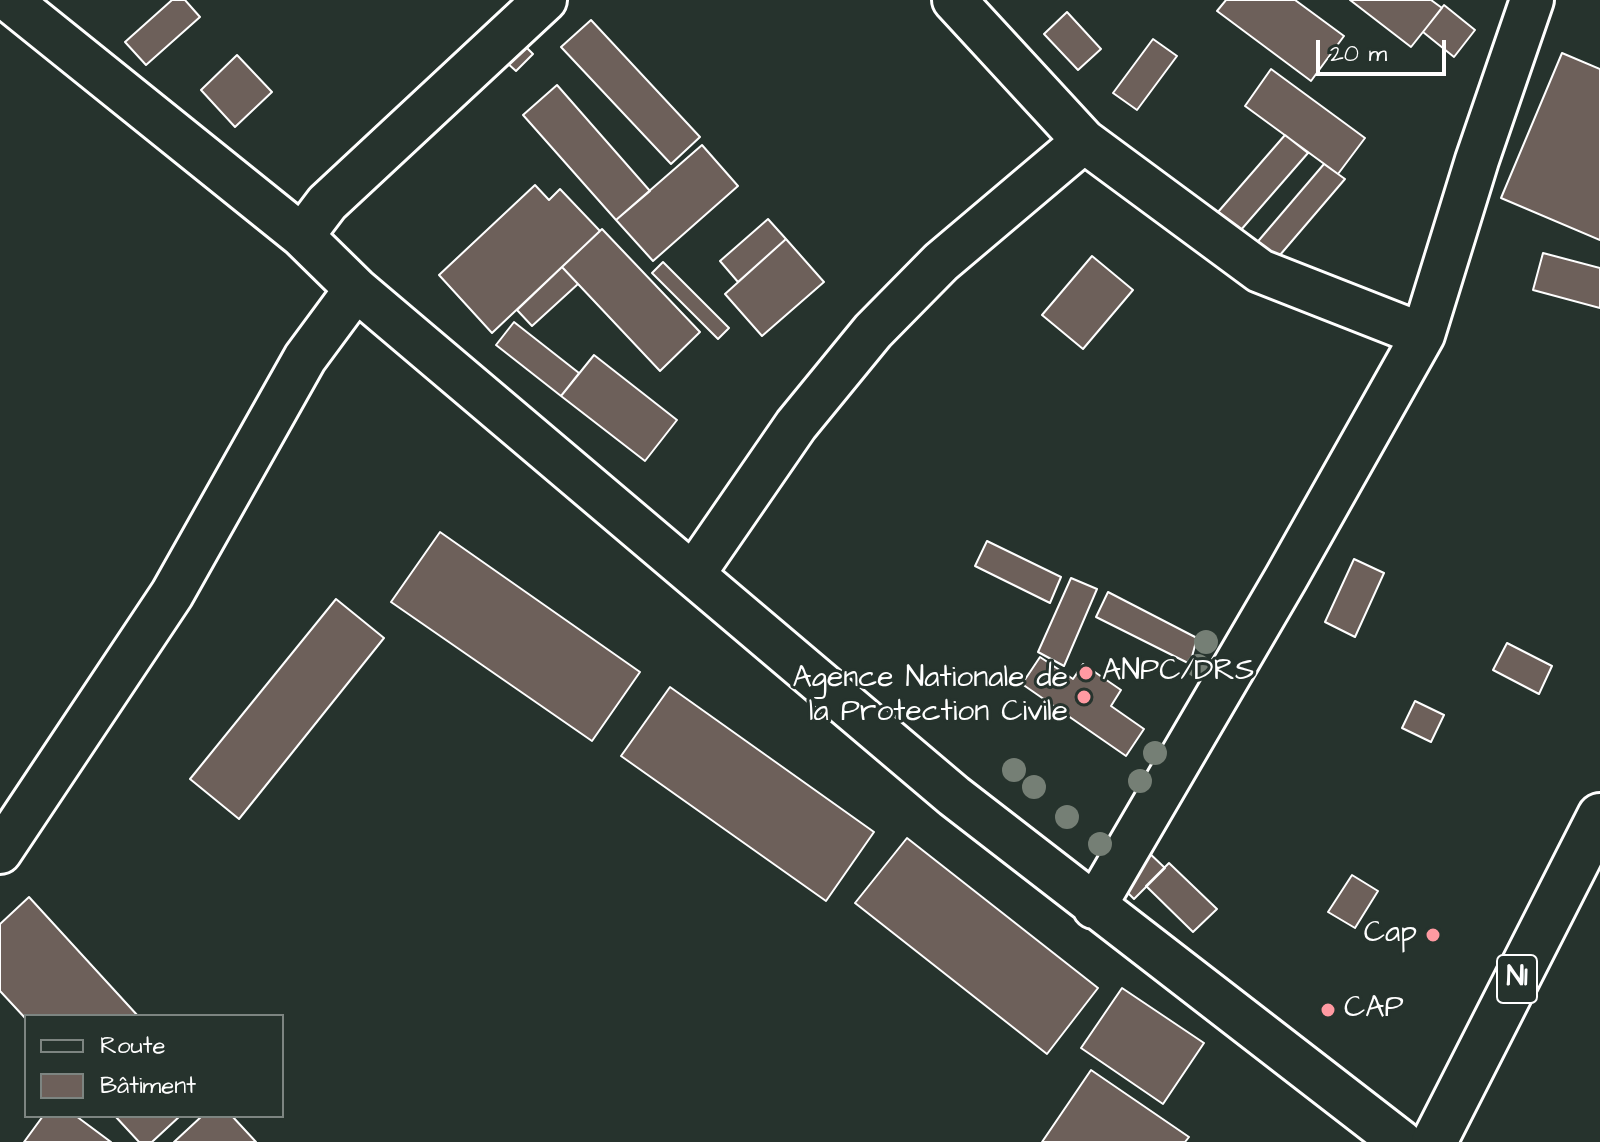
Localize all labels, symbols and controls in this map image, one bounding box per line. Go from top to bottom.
scale bar [1320,24,1450,74]
text: 20 m [1330,37,1387,71]
place label: ANPC/DRS [1102,655,1254,691]
place label: Agence Nationale de la Protection Civile [792,662,1068,732]
marker: ANPC/DRS [1077,664,1095,682]
marker: Agence Nationale de la Protection Civile [1075,688,1093,706]
place label: Cap [1364,917,1417,953]
marker: Cap [1424,926,1442,944]
road number: N1 [1497,955,1537,1003]
place label: CAP [1344,992,1404,1028]
marker: CAP [1319,1001,1337,1019]
legend [24,1014,284,1118]
text: Route [100,1029,165,1063]
text: Bâtiment [100,1069,196,1103]

